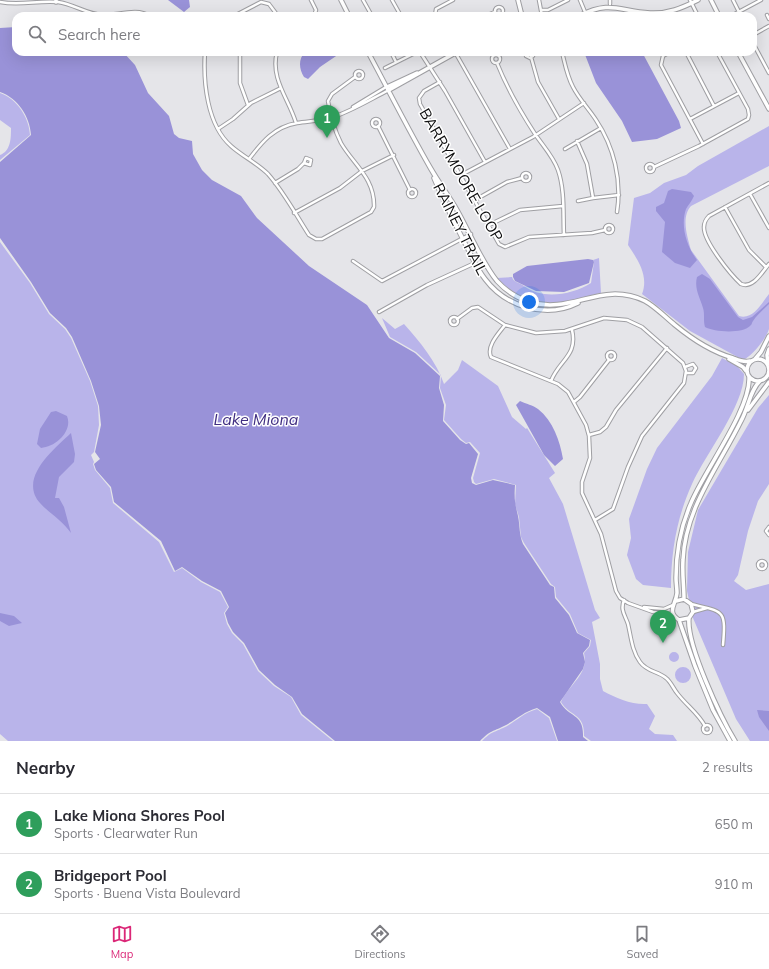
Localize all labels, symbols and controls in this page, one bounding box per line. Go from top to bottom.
search box [12,12,757,56]
icon: search [26,23,48,45]
text: Search here [58,25,140,44]
pin: 1 [314,105,340,138]
street label: BARRYMOORE LOOP [416,105,507,245]
street label: RAINEY TRAIL [429,180,492,278]
your location [519,292,539,312]
water label: Lake Miona [214,409,299,429]
pin: 2 [650,610,676,643]
text: Nearby [16,757,75,778]
text: 2 results [702,759,753,775]
text: Lake Miona Shores Pool [54,806,225,825]
text: 1 [25,816,33,832]
text: 650 m [715,816,753,832]
text: Sports · Clearwater Run [54,825,198,841]
text: Bridgeport Pool [54,866,167,885]
text: 2 [25,876,33,892]
text: 910 m [715,876,753,892]
text: Sports · Buena Vista Boulevard [54,885,241,901]
tab: Map [111,923,133,961]
tab: Directions [355,923,405,961]
tab: Saved [627,923,658,961]

